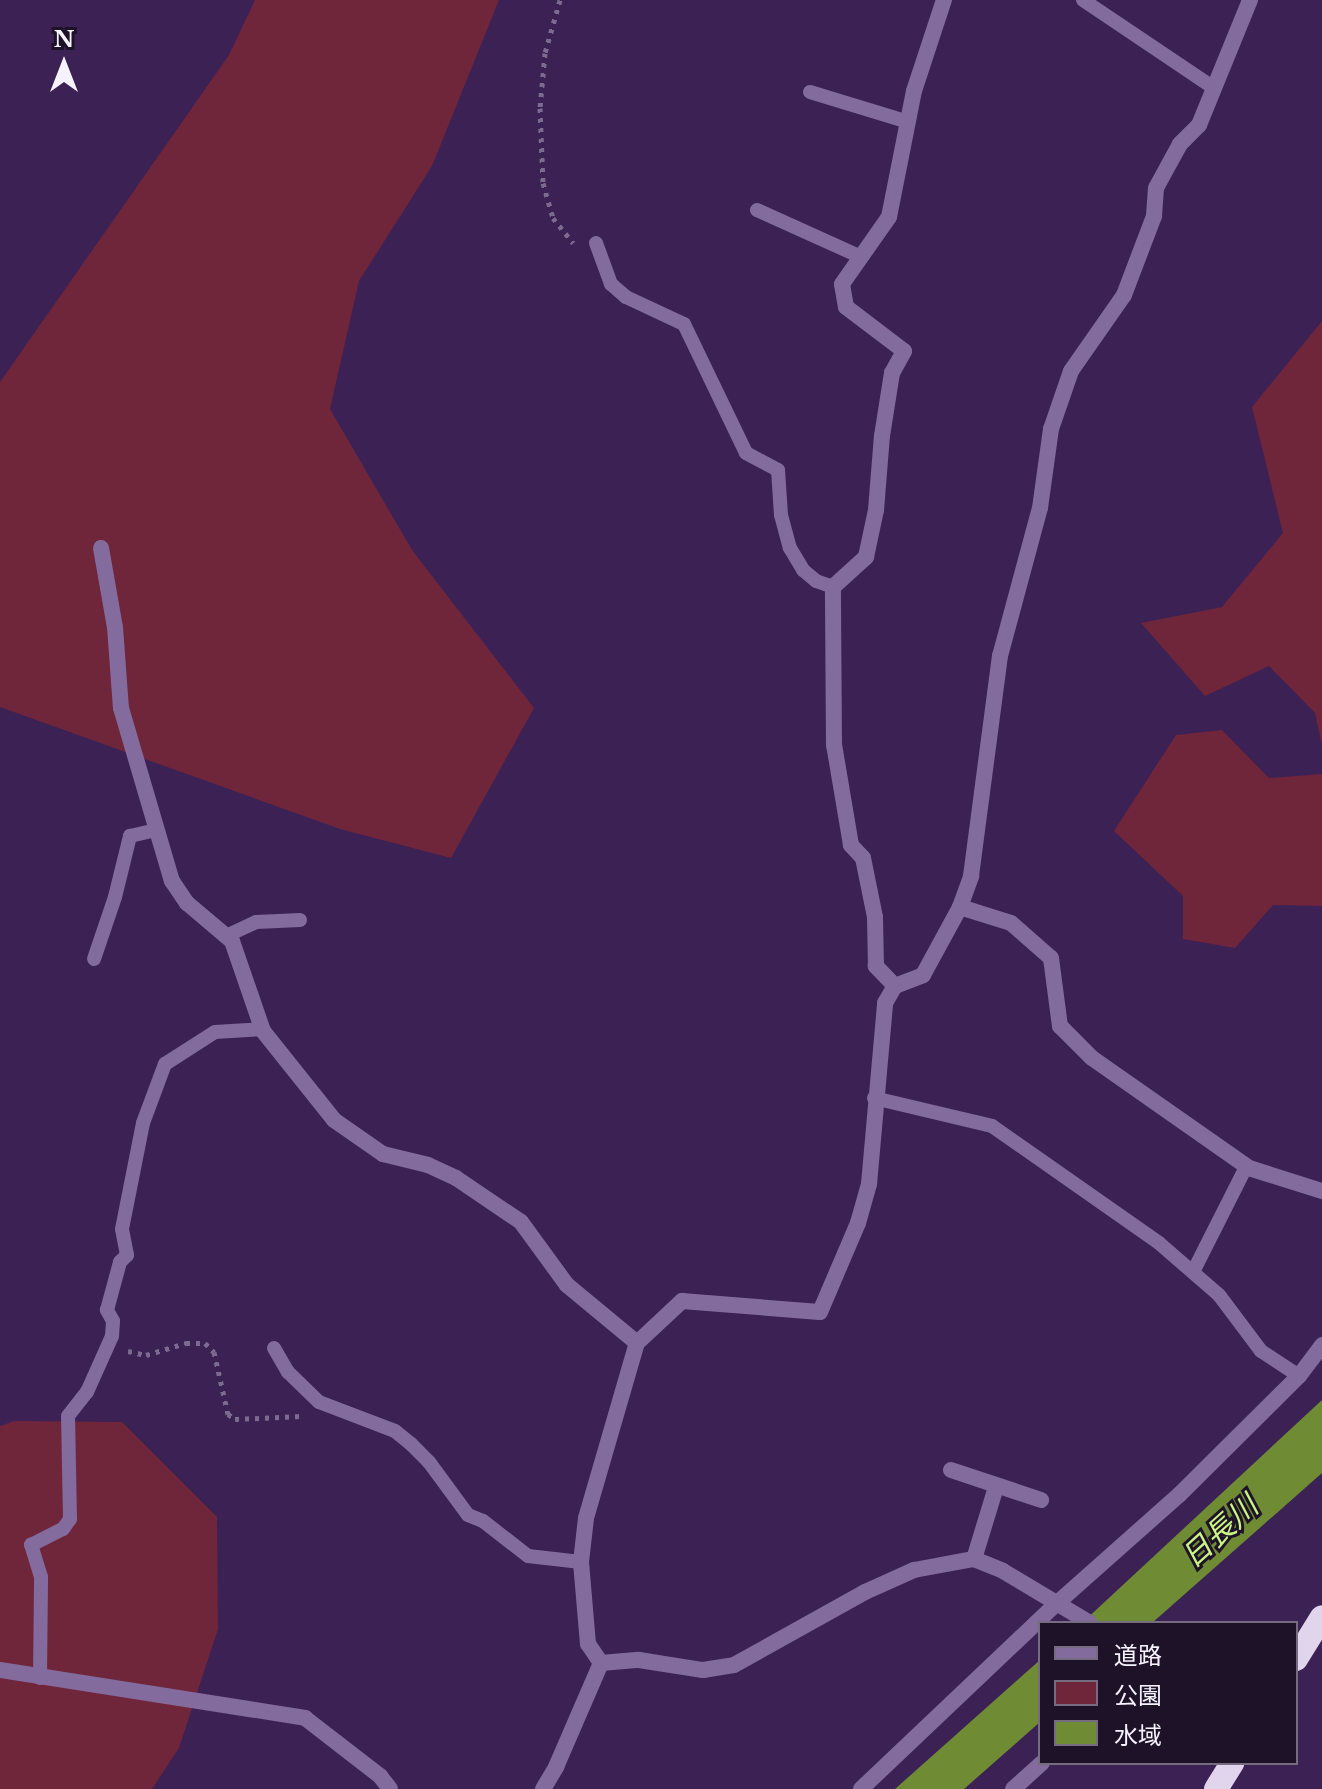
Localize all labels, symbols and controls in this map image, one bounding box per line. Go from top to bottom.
north arrow [24,24,104,104]
text: N [54,26,74,53]
water label: 日長川 [1175,1489,1265,1575]
legend [1038,1621,1298,1765]
text: 道路 [1114,1641,1162,1670]
text: 公園 [1114,1681,1162,1710]
text: 水域 [1114,1721,1162,1750]

